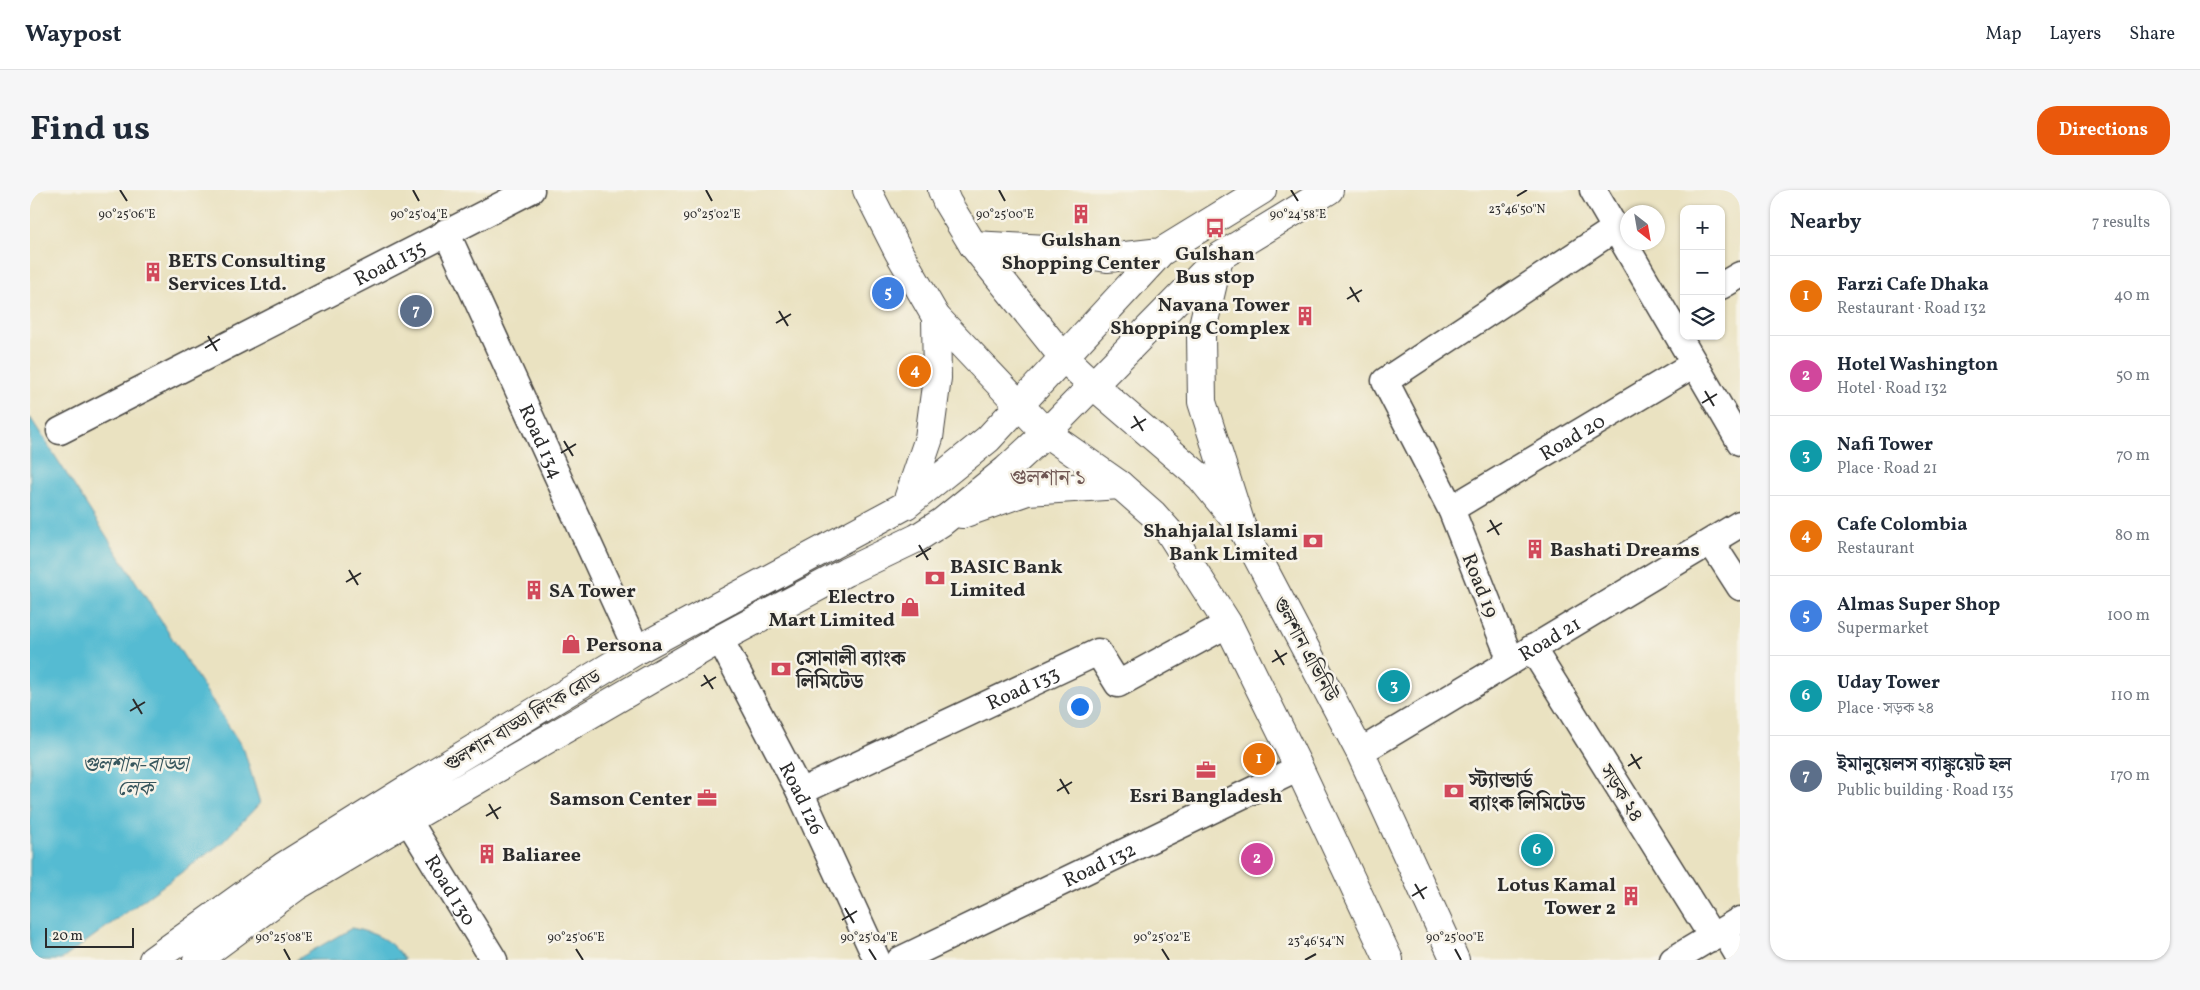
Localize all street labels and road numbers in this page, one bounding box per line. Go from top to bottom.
street label: Road 135 [350,234,431,294]
street label: Road 134 [511,400,569,484]
street label: Road 20 [1535,408,1611,469]
street label: Road 19 [1454,549,1505,622]
street label: গুলশান এভিনিউ [1265,592,1345,708]
street label: Road 21 [1514,611,1587,669]
street label: Road 133 [983,660,1064,718]
street label: গুলশান বাড্ডা লিংক রোড [439,663,607,780]
street label: Road 126 [771,758,830,840]
street label: সড়ক ২৪ [1591,759,1649,829]
street label: Road 132 [1059,836,1141,895]
street label: Road 130 [417,850,482,932]

